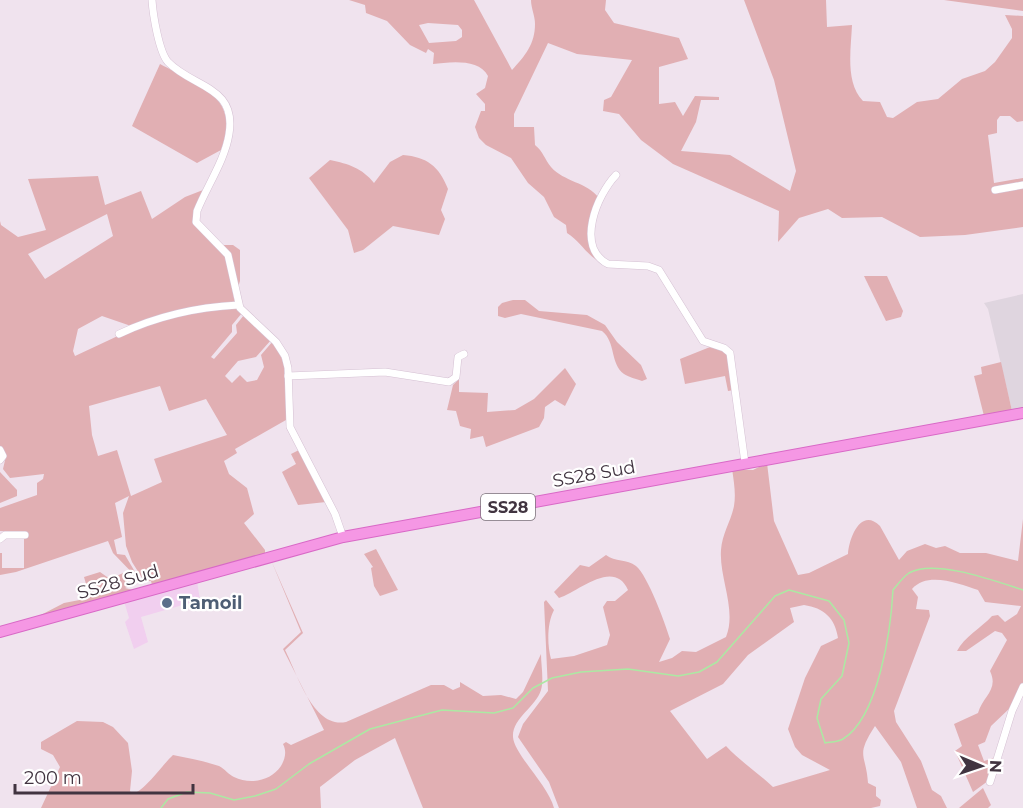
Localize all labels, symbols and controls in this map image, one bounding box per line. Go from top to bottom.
street label: SS28 Sud [551,456,637,492]
road number: SS28 [481,494,535,520]
street label: SS28 Sud [75,560,161,604]
place label: Tamoil [179,592,242,614]
marker: Tamoil [160,596,174,610]
north arrow [951,736,1011,796]
scale bar [15,757,194,795]
text: N [986,760,1005,773]
text: 200 m [24,767,82,789]

